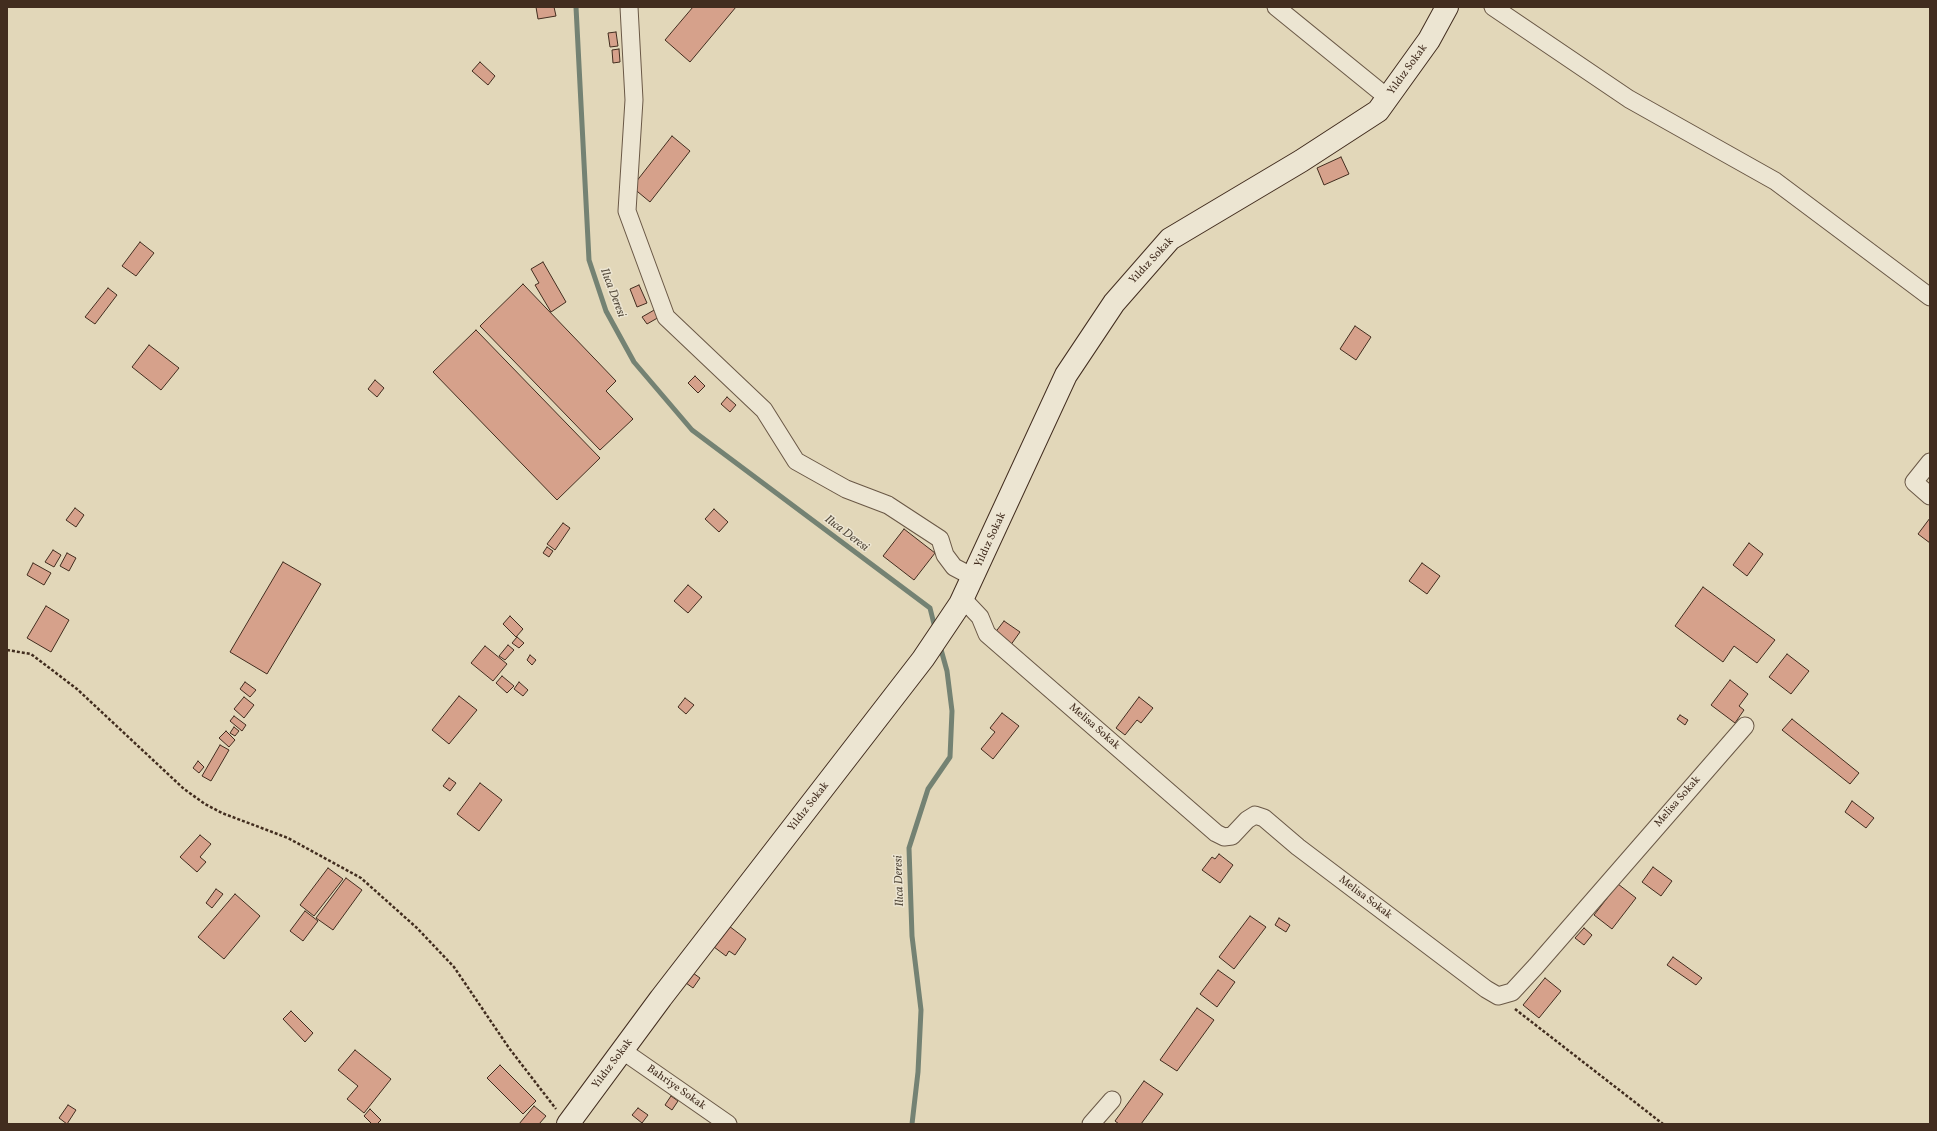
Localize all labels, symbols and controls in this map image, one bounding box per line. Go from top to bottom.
street label: Yıldız Sokak [1385,42,1431,98]
street label: Yıldız Sokak [1127,235,1177,287]
water label: Ilıca Deresi [596,266,628,320]
street label: Yıldız Sokak [973,510,1009,570]
water label: Ilıca Deresi [821,513,871,555]
street label: Melisa Sokak [1066,701,1122,753]
street label: Melisa Sokak [1652,774,1704,830]
street label: Yıldız Sokak [786,780,832,834]
water label: Ilıca Deresi [892,855,908,907]
street label: Melisa Sokak [1336,874,1394,922]
street label: Yıldız Sokak [590,1036,636,1092]
street label: Bahriye Sokak [644,1063,708,1113]

